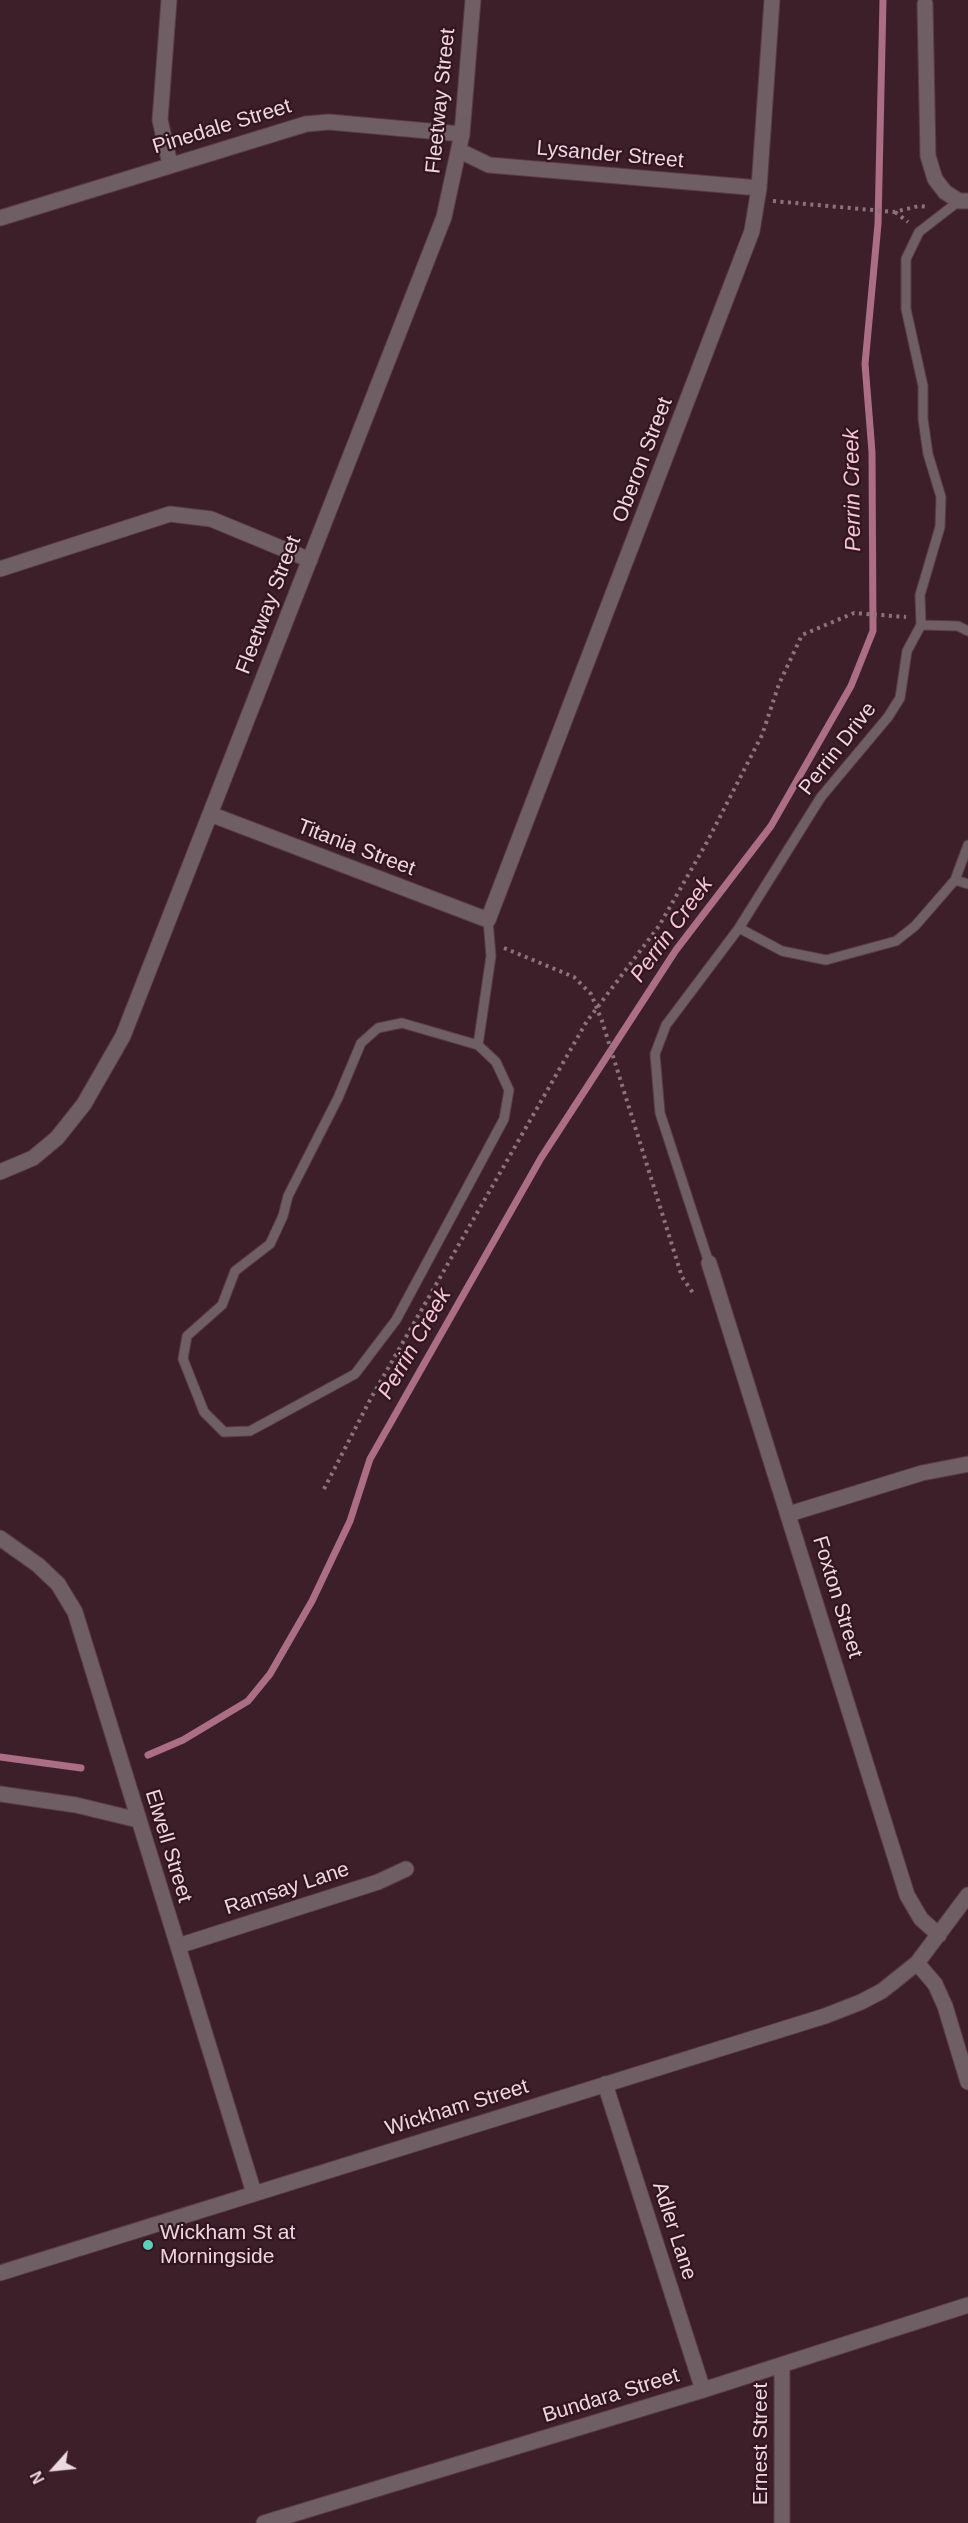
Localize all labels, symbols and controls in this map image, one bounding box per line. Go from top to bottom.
street label: Fleetway Street [421,27,461,175]
street label: Pinedale Street [150,94,294,160]
street label: Lysander Street [535,136,685,174]
street label: Oberon Street [608,394,678,526]
water label: Perrin Creek [839,428,867,552]
street label: Fleetway Street [231,532,307,678]
street label: Perrin Drive [794,698,882,800]
street label: Titania Street [294,814,418,882]
water label: Perrin Creek [625,872,719,988]
water label: Perrin Creek [373,1284,457,1404]
street label: Foxton Street [807,1533,867,1661]
street label: Elwell Street [139,1787,197,1905]
street label: Ramsay Lane [221,1857,353,1921]
street label: Wickham Street [382,2074,532,2142]
street label: Adler Lane [646,2179,702,2283]
place label: Wickham St at Morningside [160,2220,295,2270]
marker: Wickham St at Morningside [141,2238,155,2252]
street label: Bundara Street [540,2363,682,2429]
street label: Ernest Street [748,2383,774,2505]
north arrow [24,2439,84,2499]
text: N [27,2468,48,2486]

